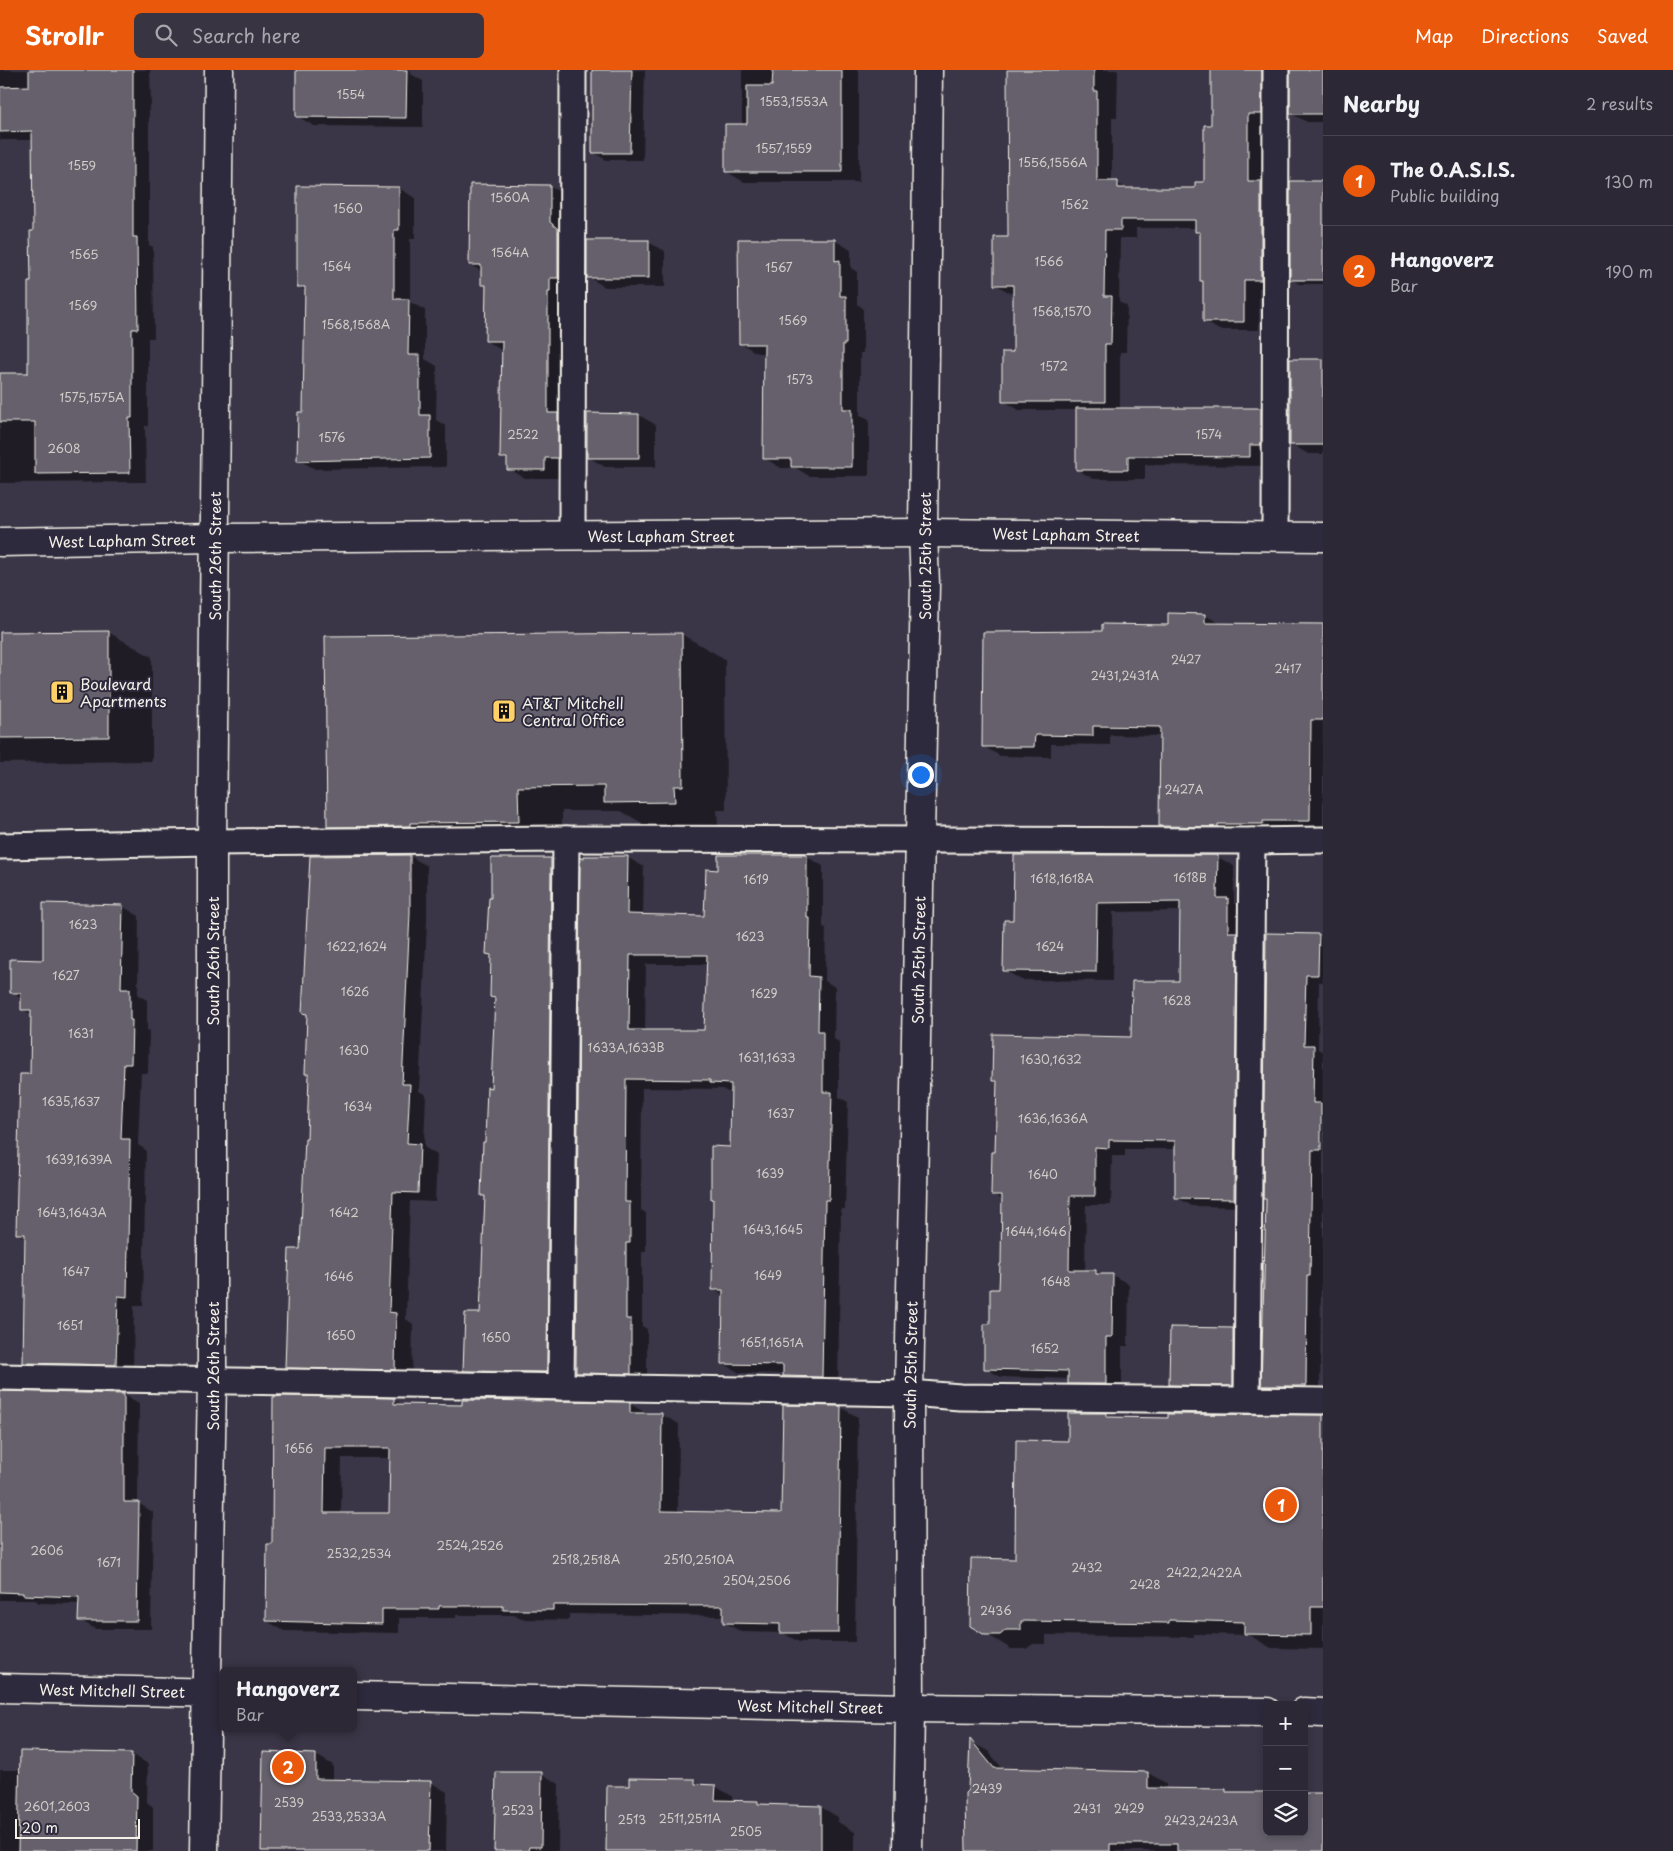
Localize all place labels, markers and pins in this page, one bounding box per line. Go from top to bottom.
place label: Boulevard Apartments [80,672,167,712]
building icon: Boulevard Apartments [49,679,75,705]
place label: AT&T Mitchell Central Office [522,691,625,731]
building icon: AT&T Mitchell Central Office [491,698,517,724]
pin: 1 [1265,1486,1297,1524]
pin: 2 [272,1748,304,1786]

